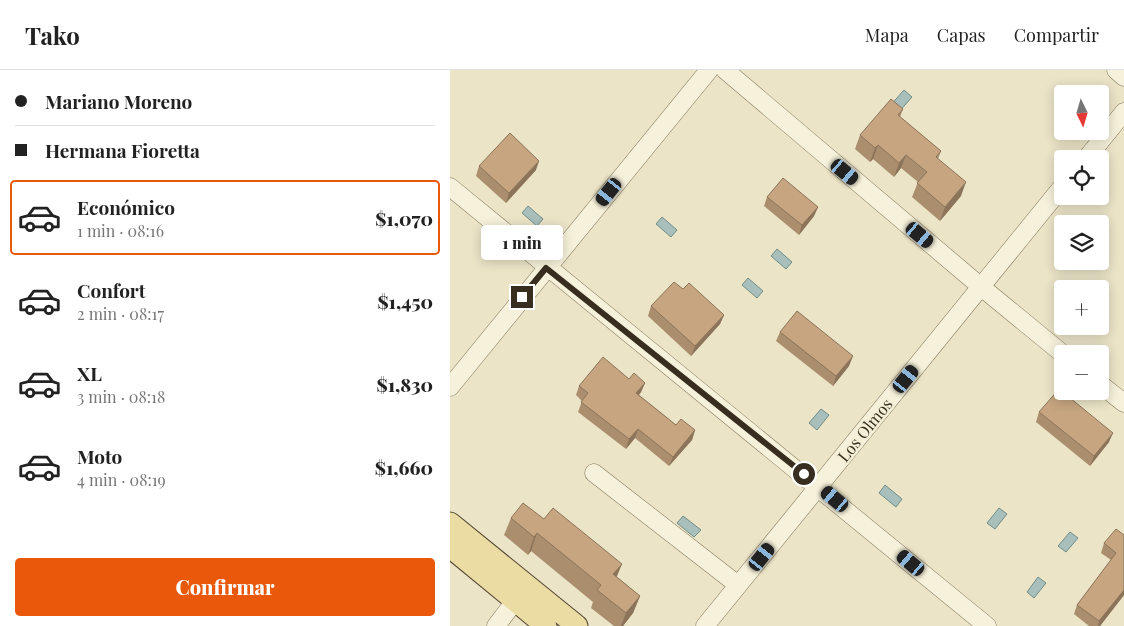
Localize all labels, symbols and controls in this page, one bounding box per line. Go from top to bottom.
text: Tako [25,19,80,51]
text: Mapa [865,23,909,47]
text: Capas [937,23,986,47]
text: Compartir [1014,23,1099,47]
north arrow [1054,85,1109,140]
map controls [1054,85,1109,400]
text: Mariano Moreno [45,88,192,114]
text: Hermana Fioretta [45,137,200,163]
button: locate [1054,150,1109,205]
car [828,157,861,187]
car [593,176,624,208]
text: Económico [77,194,175,220]
icon: car [17,195,62,240]
text: $1,070 [375,205,433,231]
button: layers [1054,215,1109,270]
text: 1 min · 08:16 [77,220,164,241]
car [903,220,936,250]
callout: 1 min [481,224,563,260]
text: 1 min [502,232,542,253]
text: Confort [77,277,145,303]
icon: car [17,278,62,323]
button: + [1054,280,1109,335]
route end [511,286,533,308]
text: $1,450 [377,288,433,314]
text: 2 min · 08:17 [77,303,164,324]
button: − [1054,345,1109,400]
text: XL [77,360,102,386]
icon: car [17,361,62,406]
car [890,363,921,395]
text: $1,830 [376,371,433,397]
text: 3 min · 08:18 [77,386,165,407]
street label: Los Olmos [833,394,897,466]
text: Moto [77,443,122,469]
icon: car [17,444,62,489]
text: $1,660 [375,454,433,480]
route start [793,463,815,485]
text: 4 min · 08:19 [77,469,166,490]
car [818,484,851,514]
car [746,541,777,573]
car [894,548,927,578]
button: Confirmar [15,558,435,616]

